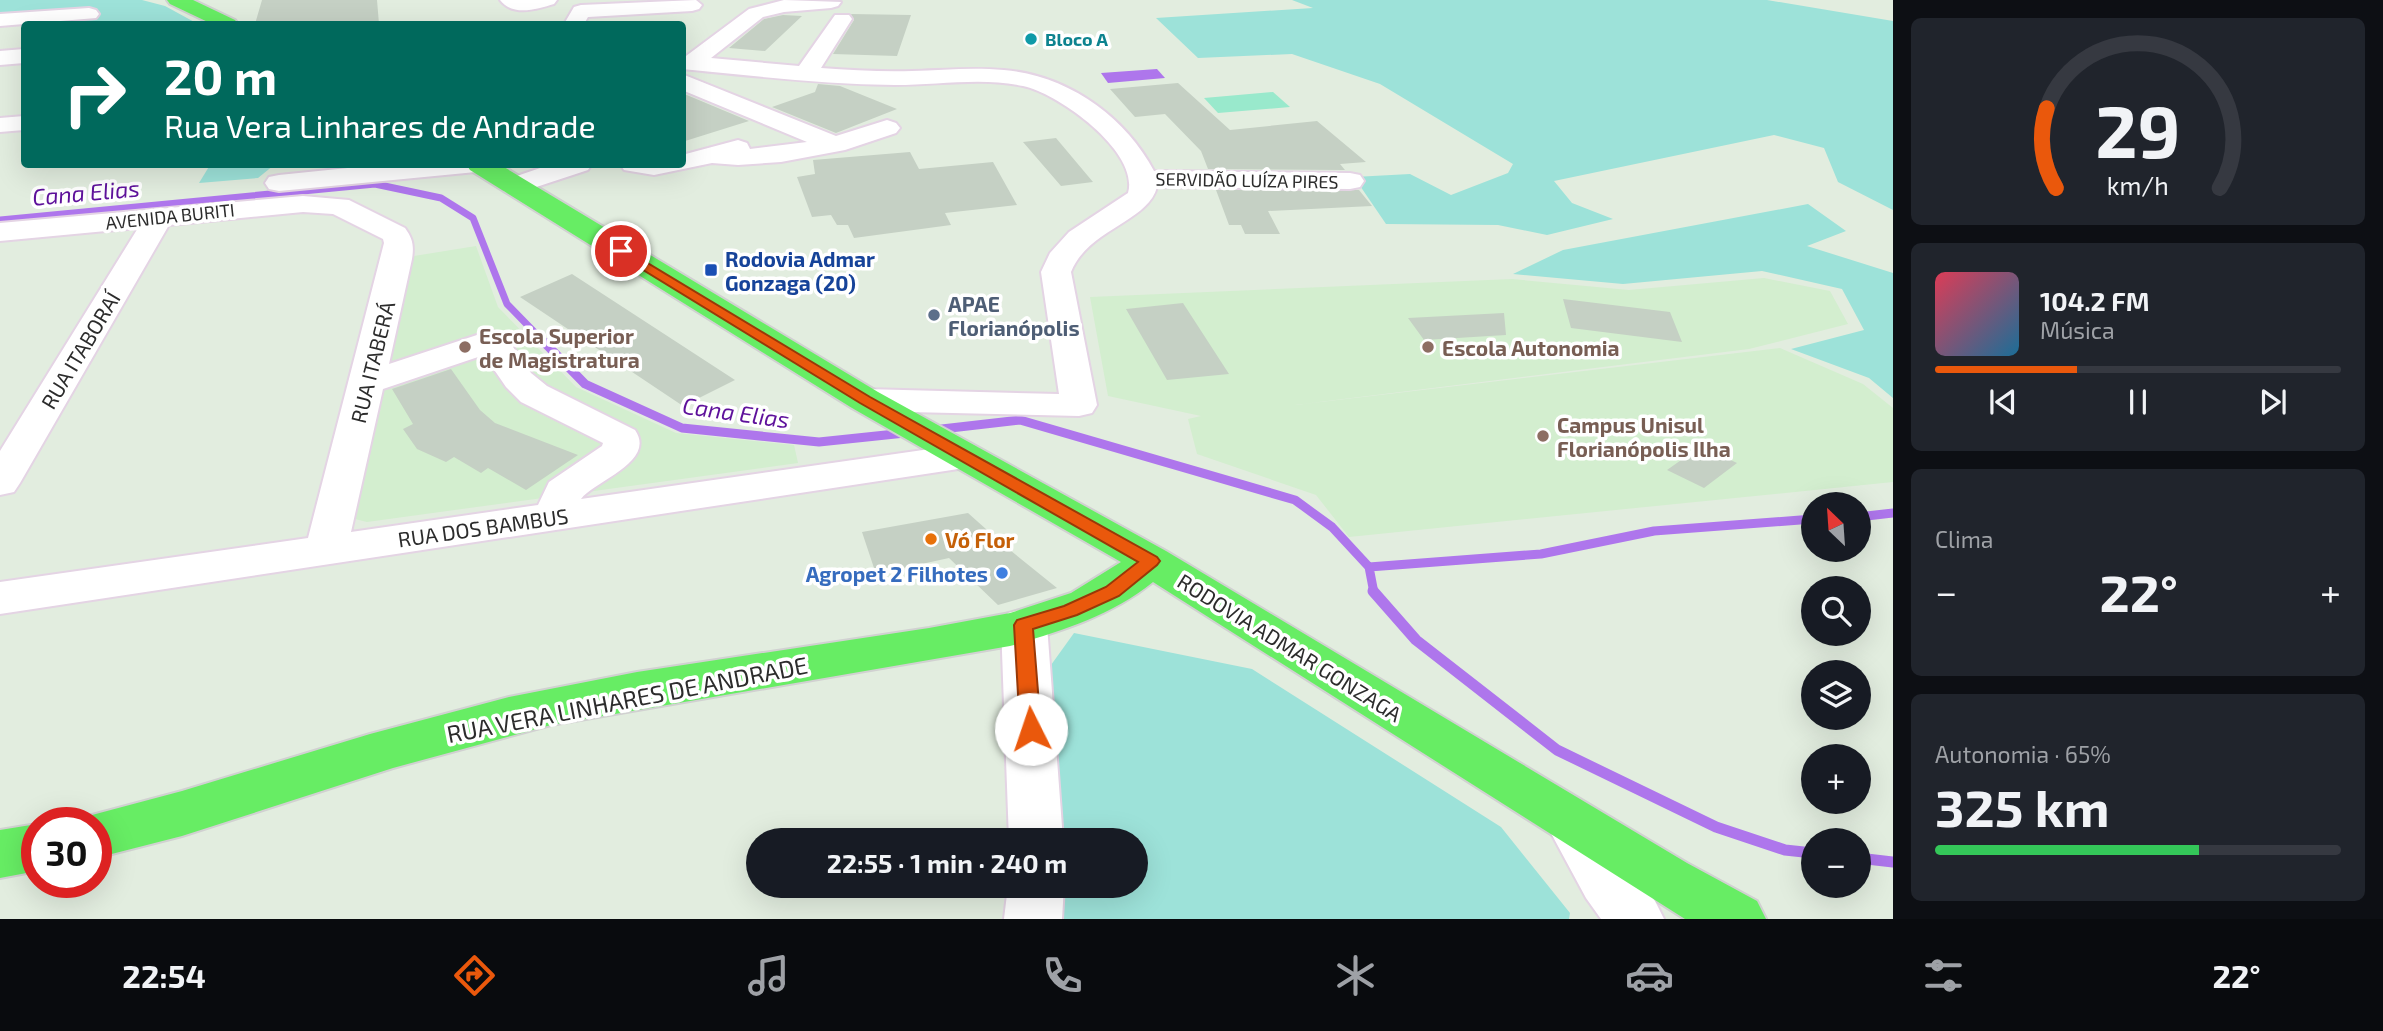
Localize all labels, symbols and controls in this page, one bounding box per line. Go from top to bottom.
place label: Bloco A [1045,28,1108,50]
marker: Bloco A [1023,31,1039,47]
text: 20 m [164,46,277,105]
icon: right [49,49,140,140]
text: 29 [2095,85,2181,173]
text: Rua Vera Linhares de Andrade [164,106,596,144]
street label: SERVIDÃO LUÍZA PIRES [1155,167,1339,193]
text: km/h [2107,169,2169,199]
water label: Cana Elias [31,173,141,211]
street label: AVENIDA BURITI [104,198,236,234]
pin [591,221,651,281]
icon: arrive [602,232,640,270]
place label: Rodovia Admar Gonzaga (20) [725,246,875,295]
marker: Rodovia Admar Gonzaga (20) [703,262,719,278]
text: 104.2 FM [2040,285,2150,316]
street label: RUA ITABORAÍ [35,286,125,413]
place label: APAE Florianópolis [948,291,1080,340]
street label: RUA ITABERÁ [345,299,399,425]
marker: APAE Florianópolis [926,307,942,323]
text: Música [2040,316,2115,344]
place label: Escola Superior de Magistratura [479,323,640,372]
place label: Escola Autonomia [1442,335,1620,360]
marker: Escola Superior de Magistratura [457,339,473,355]
marker: Escola Autonomia [1420,339,1436,355]
icon: previous [1984,383,2022,421]
icon: pause [2119,383,2157,421]
icon: next [2254,383,2292,421]
water label: Cana Elias [681,391,791,433]
place label: Campus Unisul Florianópolis Ilha [1557,412,1731,461]
marker: Campus Unisul Florianópolis Ilha [1535,428,1551,444]
north arrow [1801,492,1871,562]
map controls [1801,492,1871,898]
street label: RUA DOS BAMBUS [396,503,570,551]
text: Clima [1935,525,1993,553]
place label: Vó Flor [945,527,1015,552]
marker: Vó Flor [923,531,939,547]
text: 22° [2099,560,2178,622]
place label: Agropet 2 Filhotes [806,561,988,586]
marker: Agropet 2 Filhotes [994,565,1010,581]
street label: RODOVIA ADMAR GONZAGA [1173,568,1407,726]
text: − [1935,568,1957,614]
text: + [2320,568,2341,614]
button: search [1801,576,1871,646]
street label: RUA VERA LINHARES DE ANDRADE [444,650,810,748]
button: layers [1801,660,1871,730]
position arrow [994,692,1068,766]
text: Autonomia · 65% [1935,740,2111,768]
button: + [1801,744,1871,814]
text: 325 km [1935,775,2110,837]
speed limit sign: 30 [21,807,112,898]
button: − [1801,828,1871,898]
text: 22:55 · 1 min · 240 m [827,847,1067,878]
icon: directions [450,951,499,1000]
icon: music [744,951,793,1000]
icon: phone [1038,951,1087,1000]
icon: climate [1331,951,1380,1000]
icon: car [1625,951,1674,1000]
icon: filters [1919,951,1968,1000]
text: 22:54 [122,956,206,994]
text: 22° [2212,956,2261,994]

